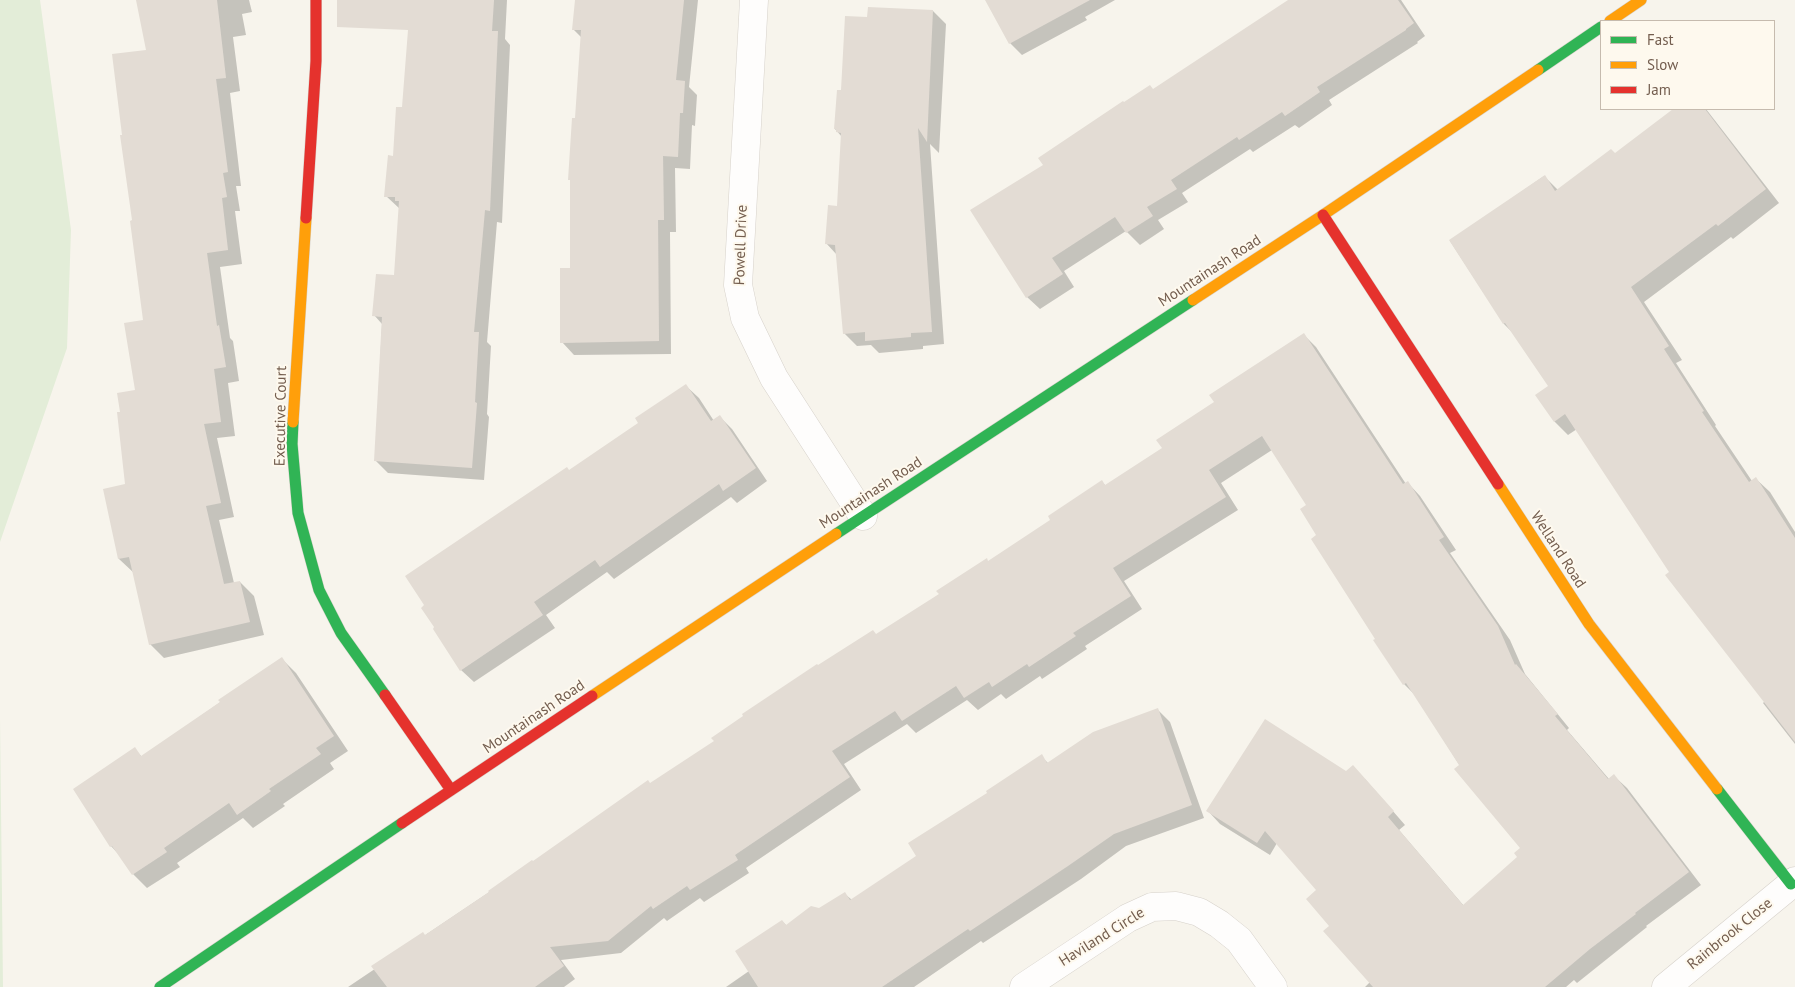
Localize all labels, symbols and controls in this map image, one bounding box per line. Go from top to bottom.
legend [1600,20,1775,110]
text: Fast [1647,30,1674,49]
text: Slow [1647,55,1678,74]
text: Jam [1647,80,1671,99]
street label: Powell Drive [731,204,751,286]
street label: Mountainash Road [1155,231,1265,311]
street label: Executive Court [271,366,291,466]
street label: Mountainash Road [816,453,926,533]
street label: Welland Road [1527,508,1589,592]
street label: Mountainash Road [480,676,588,758]
street label: Rainbrook Close [1684,894,1776,974]
street label: Haviland Circle [1056,904,1148,970]

